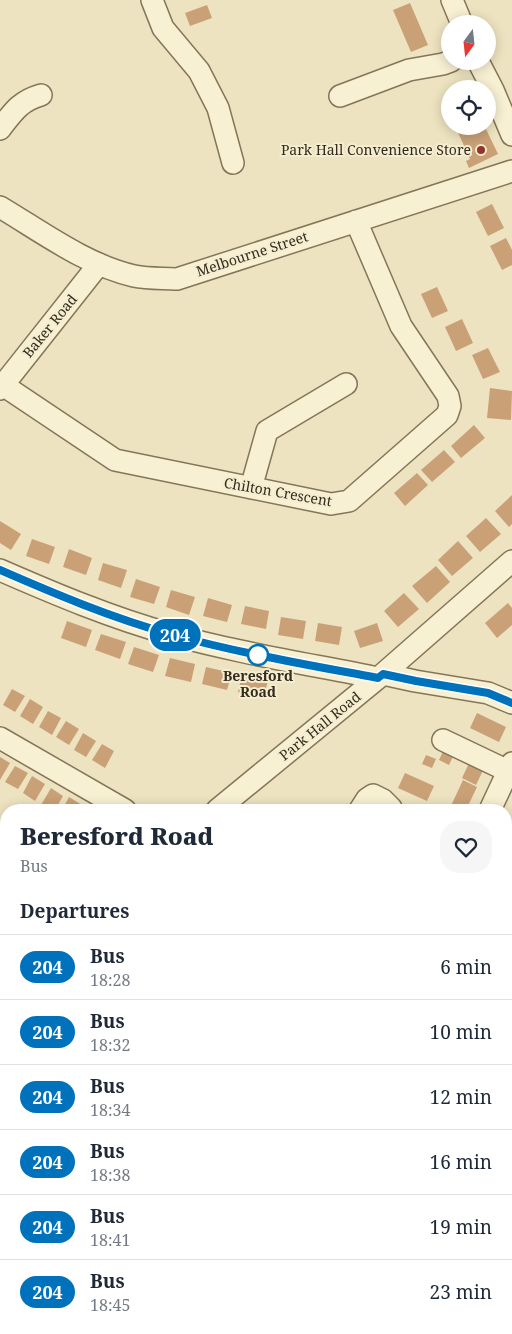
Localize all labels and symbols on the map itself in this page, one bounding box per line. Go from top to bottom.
north arrow [441,15,496,70]
place label: Park Hall Convenience Store [281,140,471,159]
marker: Park Hall Convenience Store [475,144,487,156]
street label: Melbourne Street [194,226,310,281]
street label: Baker Road [18,290,81,361]
street label: Chilton Crescent [223,473,334,510]
line badge: 204 [146,619,204,651]
marker: Beresford Road [247,644,269,666]
place label: Beresford Road [223,666,293,701]
street label: Park Hall Road [275,687,365,764]

